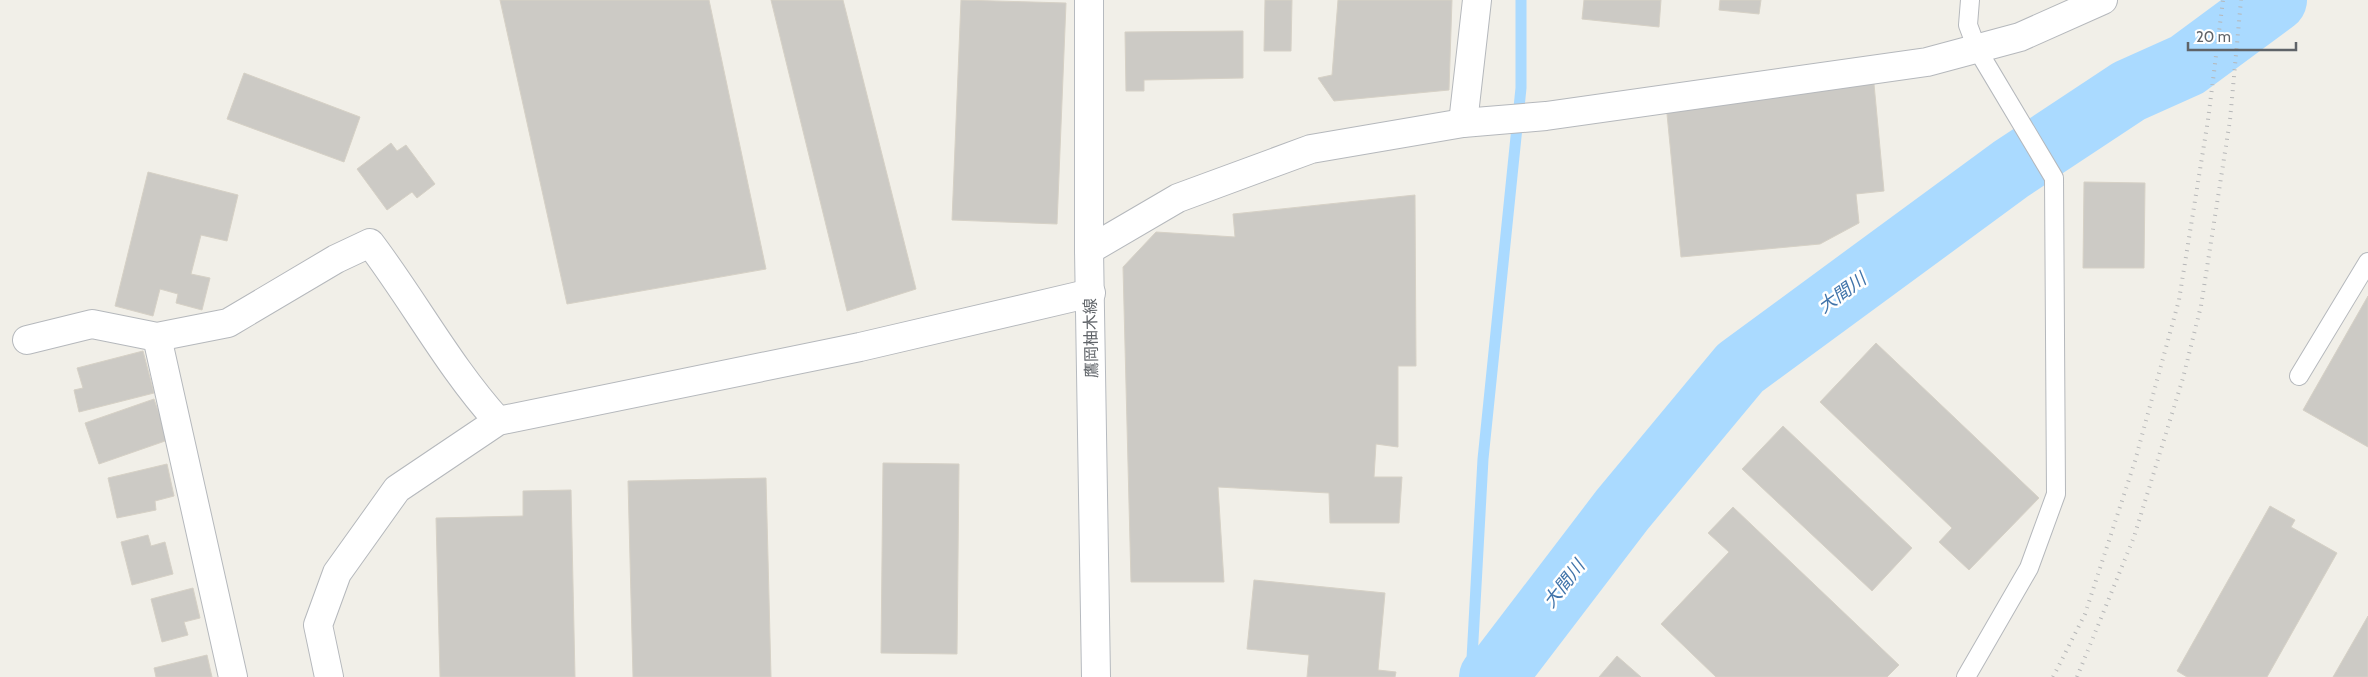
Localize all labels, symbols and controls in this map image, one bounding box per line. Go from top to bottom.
scale bar [2188,20,2296,52]
text: 20 m [2196,28,2231,46]
water label: 大間川 [1814,267,1872,318]
street label: 鷹岡柚木線 [1081,298,1101,378]
water label: 大間川 [1539,554,1591,612]

